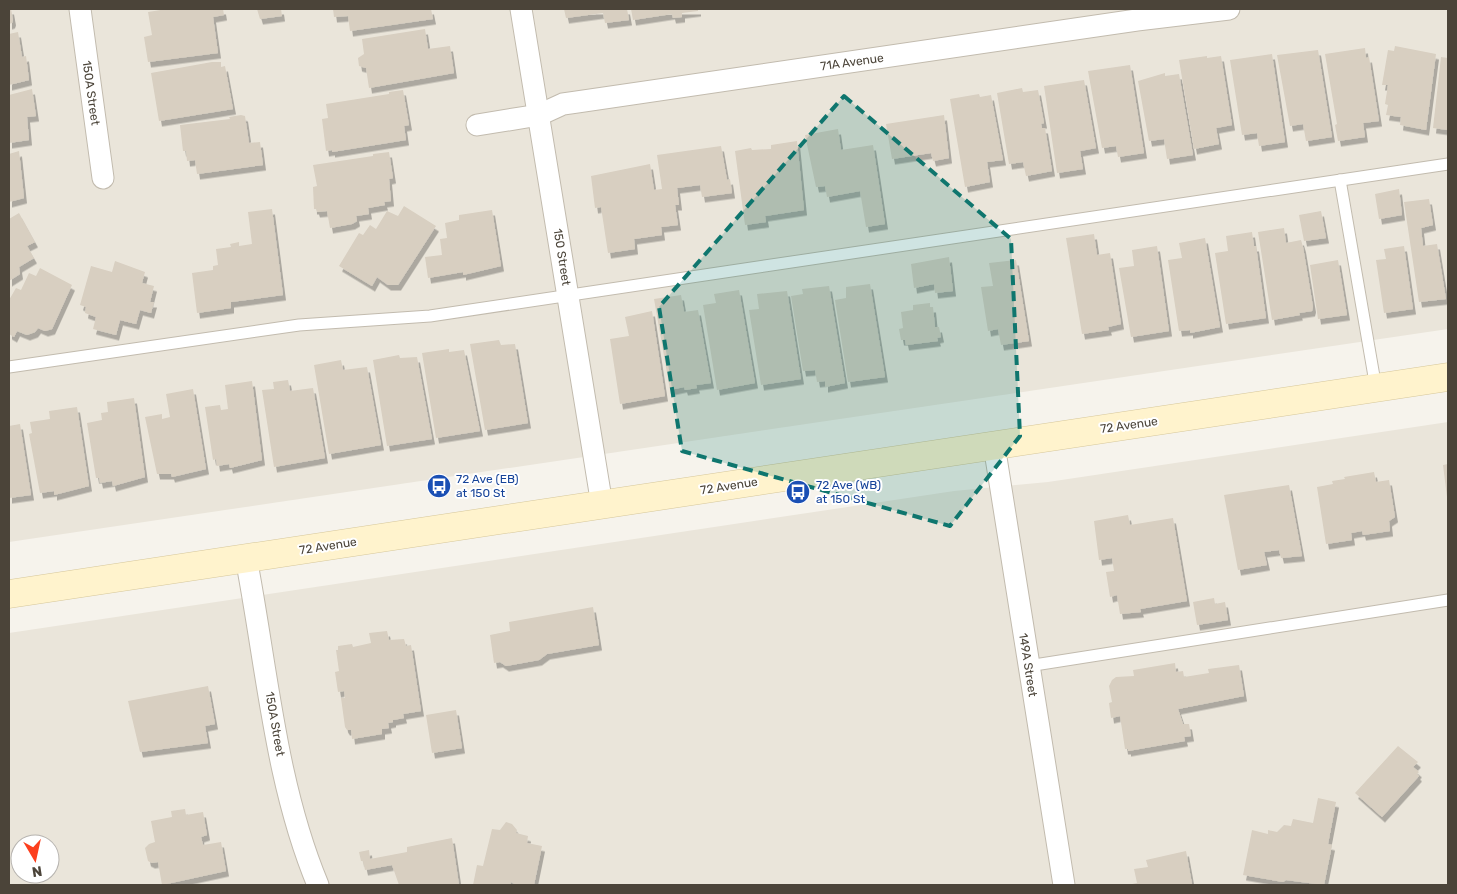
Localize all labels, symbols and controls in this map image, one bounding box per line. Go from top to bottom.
street label: 71A Avenue [819,51,885,73]
street label: 150A Street [80,60,103,127]
street label: 150 Street [551,227,573,287]
street label: 72 Avenue [1099,414,1159,436]
place label: 72 Ave (EB) at 150 St [456,472,519,500]
bus stop icon: 72 Ave (EB) at 150 St [426,473,452,499]
street label: 72 Avenue [699,475,759,497]
place label: 72 Ave (WB) at 150 St [816,478,881,506]
bus stop icon: 72 Ave (WB) at 150 St [785,479,811,505]
street label: 72 Avenue [298,535,358,557]
street label: 149A Street [1016,632,1040,698]
street label: 150A Street [262,691,288,758]
north arrow [10,834,60,884]
text: N [31,862,43,881]

